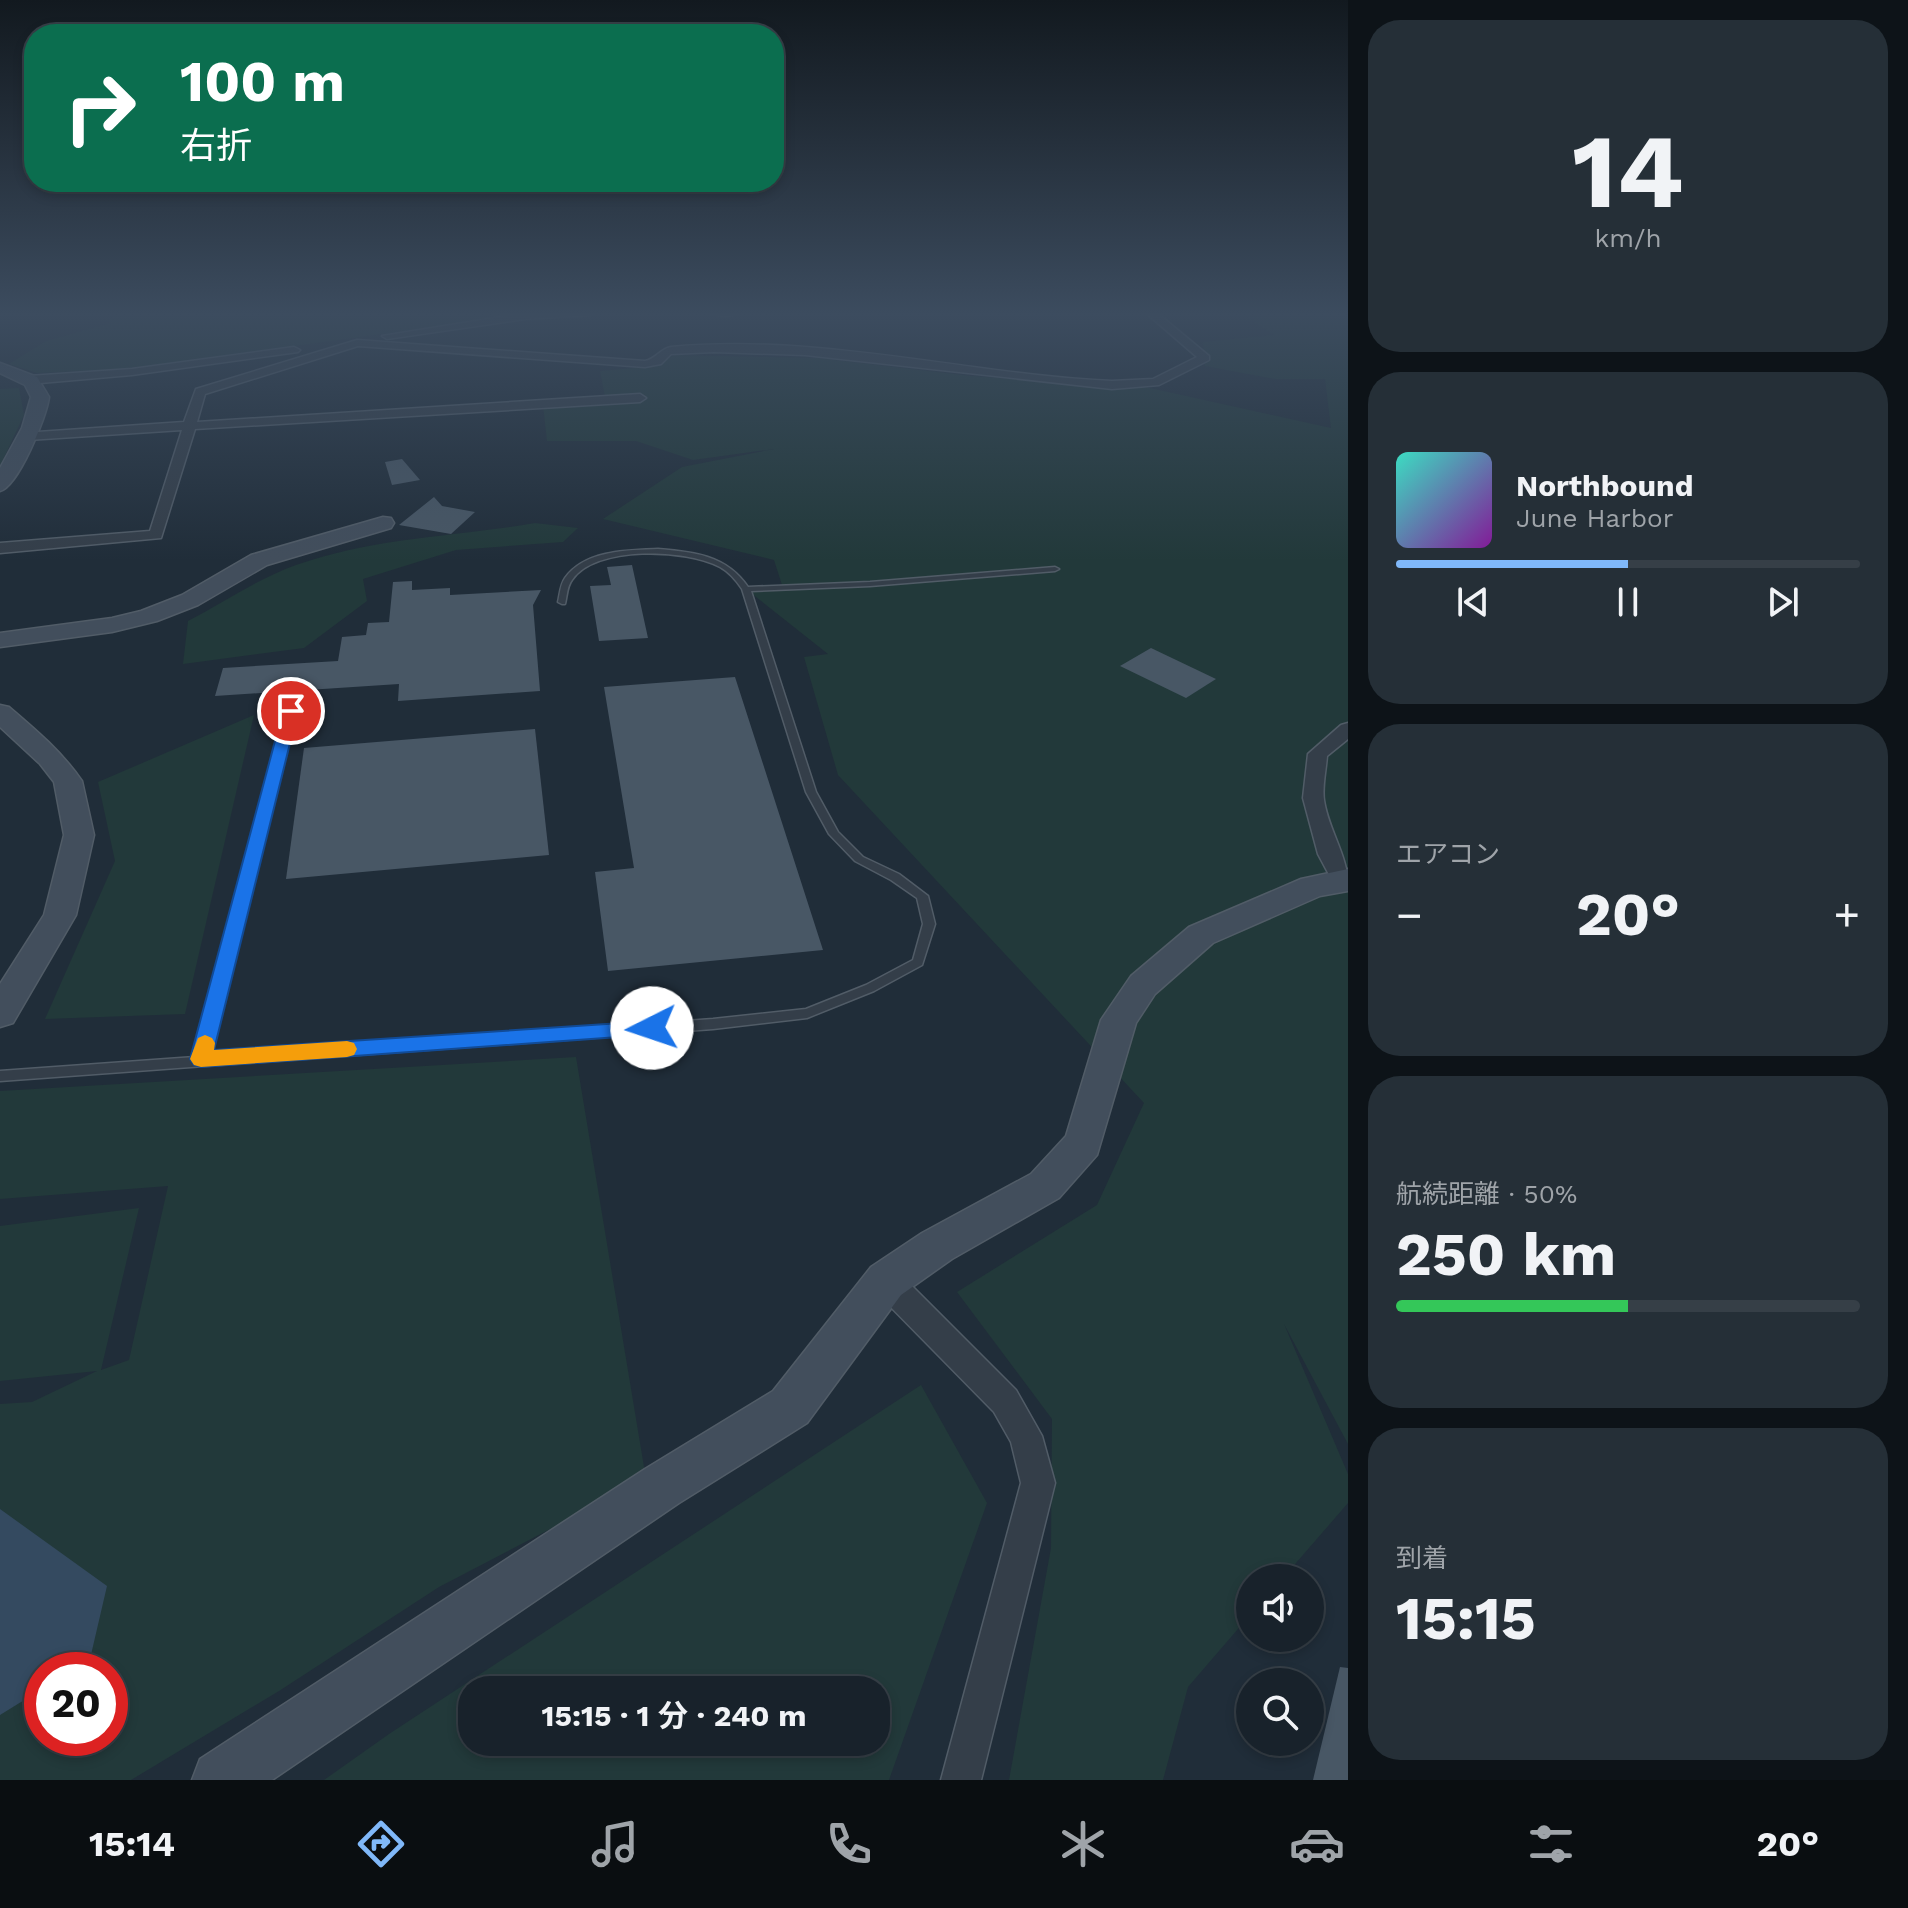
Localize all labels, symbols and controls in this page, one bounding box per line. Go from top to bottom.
text: 100 m [180,49,345,115]
icon: right [48,56,152,160]
text: 14 [1572,110,1684,232]
text: 右折 [180,125,252,167]
text: km/h [1595,223,1661,253]
text: Northbound [1516,468,1693,503]
text: June Harbor [1516,503,1673,533]
icon: previous [1451,580,1495,624]
icon: pause [1606,580,1650,624]
icon: next [1761,580,1805,624]
pin [257,677,325,745]
icon: arrive [269,689,313,733]
text: エアコン [1396,839,1500,869]
text: 20° [1576,879,1680,950]
text: − [1396,889,1423,941]
text: + [1833,889,1860,941]
position arrow [610,986,694,1070]
text: 航続距離 · 50% [1396,1179,1577,1209]
text: 250 km [1396,1219,1616,1290]
text: 到着 [1396,1543,1448,1573]
map controls [1236,1564,1324,1756]
button: sound [1236,1564,1324,1652]
text: 15:15 [1396,1583,1536,1654]
speed limit sign: 20 [24,1652,128,1756]
button: search [1236,1668,1324,1756]
text: 15:15 · 1 分 · 240 m [542,1698,806,1733]
icon: directions [353,1816,409,1872]
icon: music [587,1816,643,1872]
icon: phone [821,1816,877,1872]
icon: climate [1055,1816,1111,1872]
icon: car [1289,1816,1345,1872]
icon: filters [1523,1816,1579,1872]
text: 15:14 [89,1823,175,1865]
text: 20° [1757,1823,1819,1865]

